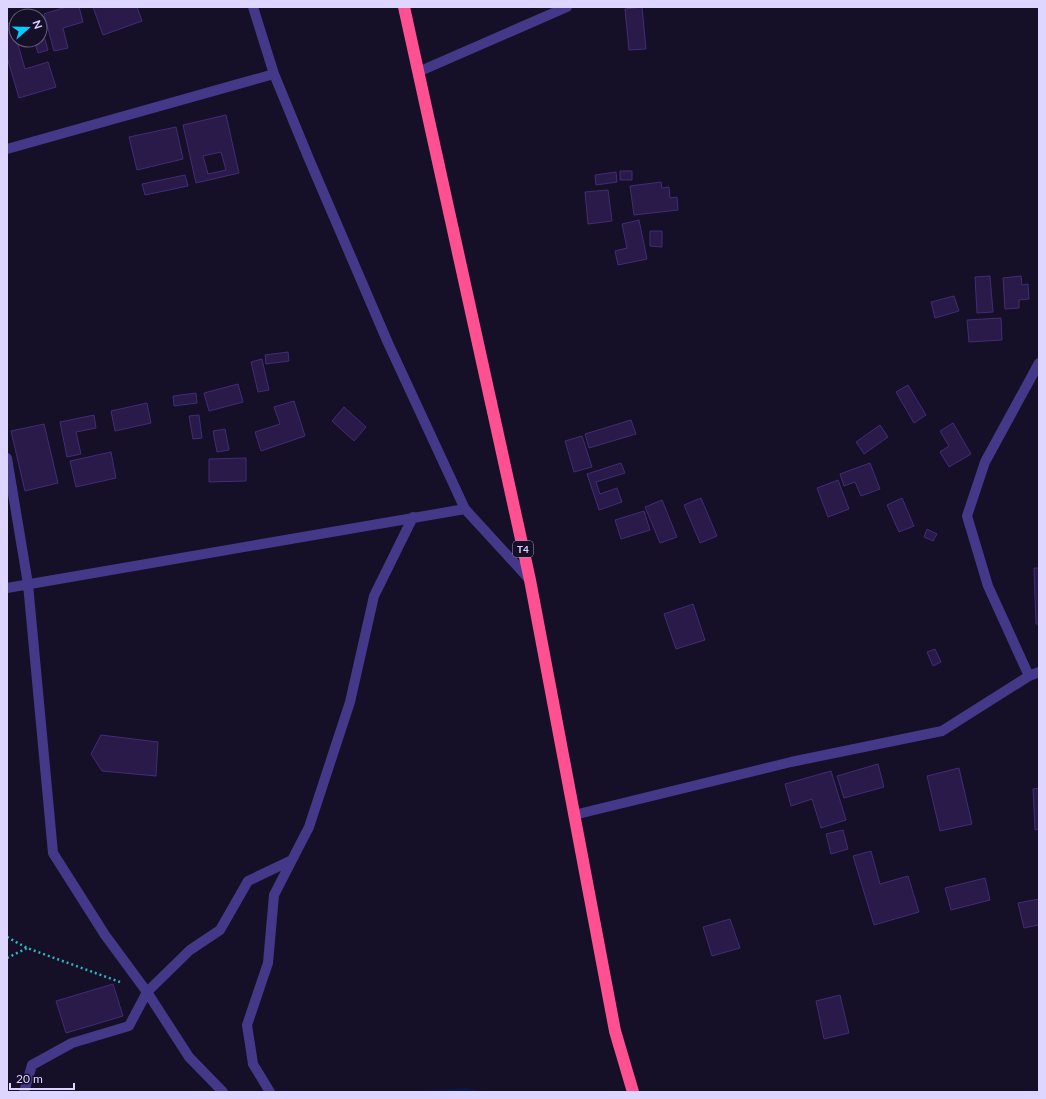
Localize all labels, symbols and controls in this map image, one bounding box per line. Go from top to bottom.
north arrow [8,8,48,48]
text: N [30,18,45,31]
road number: T4 [513,541,533,557]
scale bar [10,1065,74,1091]
text: 20 m [16,1071,43,1086]

